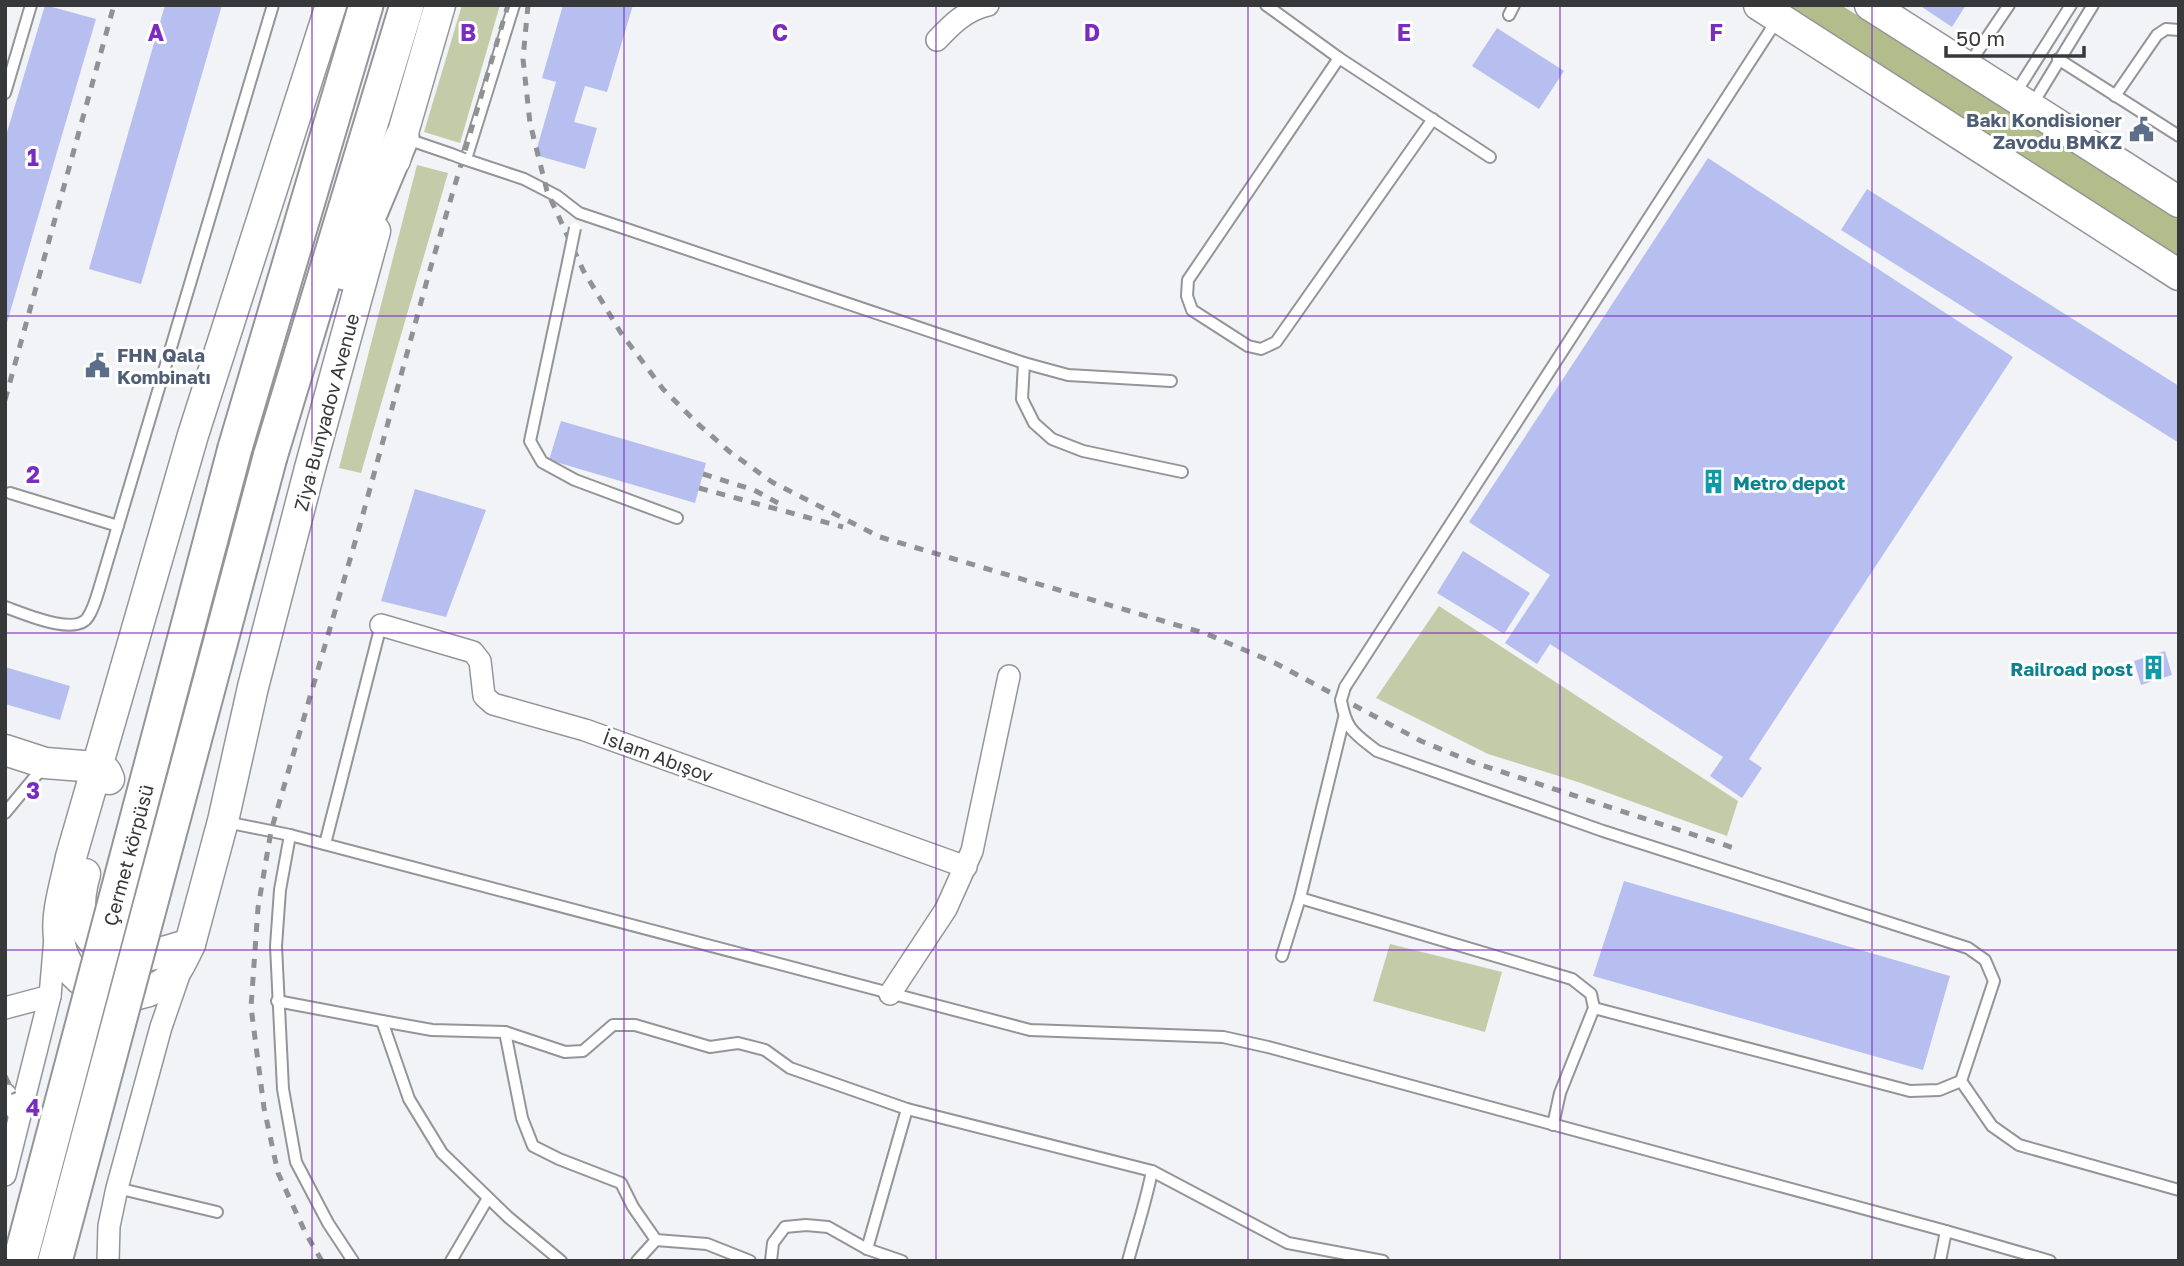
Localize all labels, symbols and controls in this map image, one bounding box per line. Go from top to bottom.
scale bar [1946,14,2084,58]
text: A [148,18,165,46]
text: B [460,18,476,46]
text: C [772,18,788,46]
text: D [1084,18,1100,46]
text: E [1397,18,1411,46]
text: F [1709,18,1723,46]
text: 50 m [1956,25,2005,51]
place label: Bakı Kondisioner Zavodu BMKZ [1966,108,2123,153]
public building icon: Bakı Kondisioner Zavodu BMKZ [2128,116,2156,144]
text: 1 [27,143,39,171]
street label: Ziya Bunyadov Avenue [289,311,363,513]
place label: FHN Qala Kombinatı [117,343,211,388]
public building icon: FHN Qala Kombinatı [83,351,111,379]
text: 2 [26,460,40,488]
building icon: Metro depot [1699,468,1727,496]
place label: Metro depot [1733,471,1846,494]
building icon: Railroad post [2139,654,2167,682]
place label: Railroad post [2010,657,2133,680]
street label: İslam Abışov [600,725,717,787]
text: 3 [26,776,40,804]
street label: Çermet körpüsü [98,782,158,928]
text: 4 [26,1093,40,1121]

